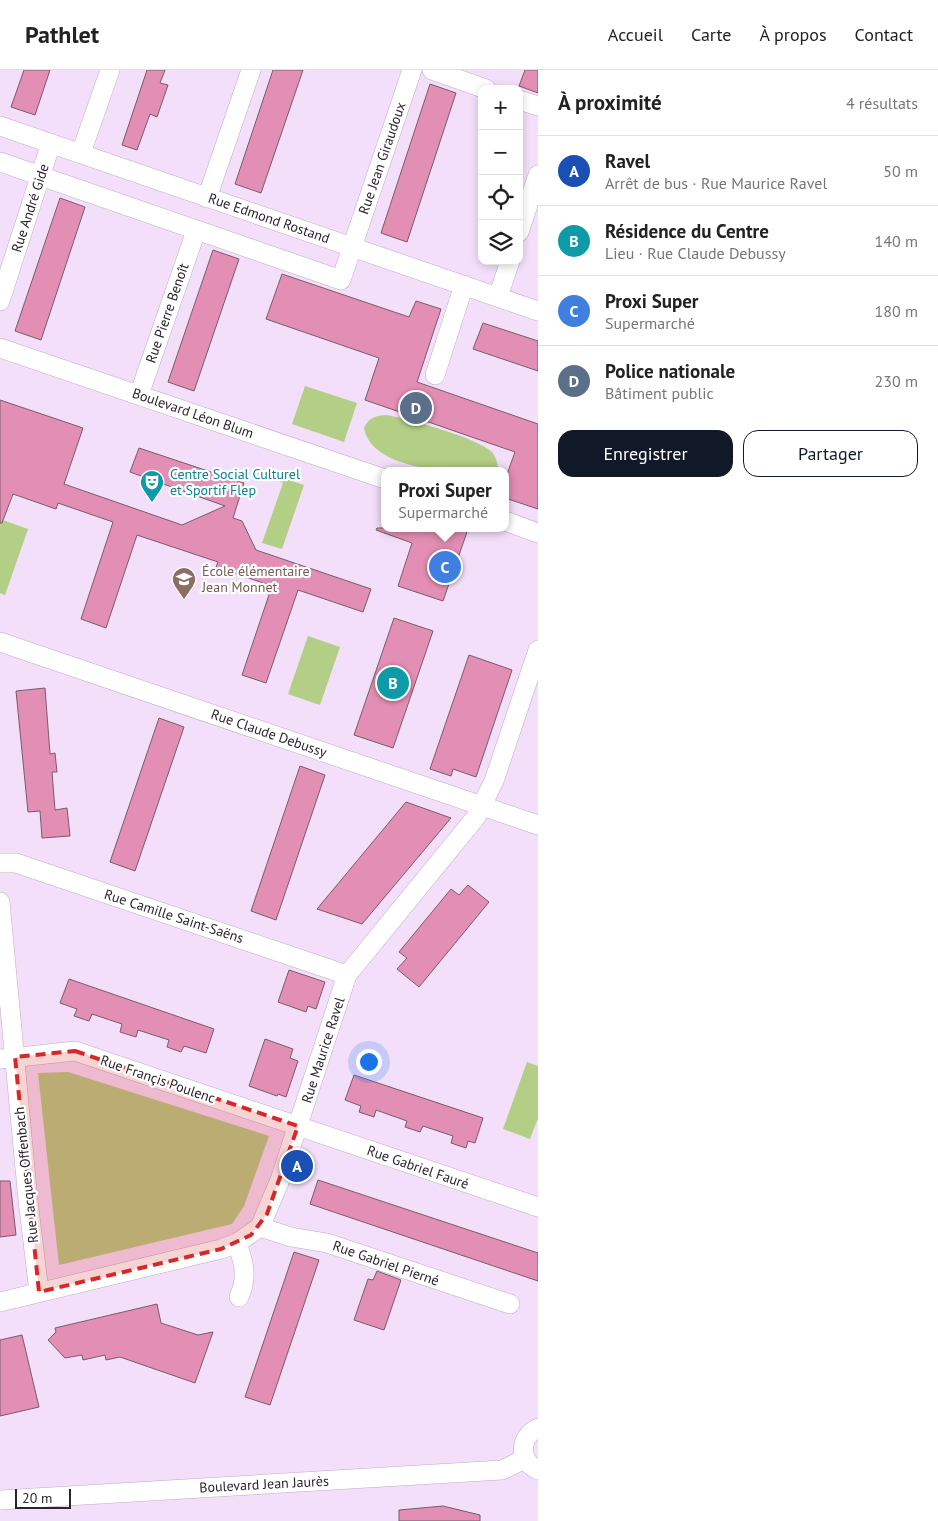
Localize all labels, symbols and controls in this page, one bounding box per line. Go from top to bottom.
text: Pathlet [25,19,99,50]
text: Accueil [608,23,663,46]
text: Carte [691,23,732,46]
text: À propos [760,23,827,46]
text: Contact [855,23,913,46]
map controls [478,85,523,265]
button: + [478,85,523,130]
text: À proximité [558,89,662,116]
text: 4 résultats [846,93,918,113]
street label: Rue Jean Giraudoux [354,100,410,216]
button: − [478,130,523,175]
text: Ravel [605,149,650,173]
street label: Rue André Gide [7,161,53,255]
text: A [569,161,579,181]
text: 50 m [883,161,918,181]
text: Arrêt de bus · Rue Maurice Ravel [605,173,827,193]
button: locate [478,175,523,220]
street label: Rue Edmond Rostand [206,189,332,247]
text: Résidence du Centre [605,219,769,243]
button: layers [478,220,523,265]
text: B [569,231,579,251]
text: 140 m [875,231,918,251]
text: Lieu · Rue Claude Debussy [605,243,786,263]
street label: Rue Pierre Benoît [141,260,193,365]
text: Proxi Super [605,289,699,313]
text: C [570,301,578,321]
text: 180 m [875,301,918,321]
text: Supermarché [605,313,695,333]
text: Police nationale [605,359,735,383]
text: D [569,371,579,391]
text: 230 m [875,371,918,391]
text: Bâtiment public [605,383,714,403]
street label: Boulevard Léon Blum [130,384,256,442]
pin: D [400,389,432,427]
button: Enregistrer [558,430,733,477]
button: Partager [743,430,918,477]
place label: Centre Social Culturel et Sportif Flep [170,465,300,499]
popup [381,467,509,532]
theatre icon: Centre Social Culturel et Sportif Flep [139,469,165,503]
text: Proxi Super [398,478,492,502]
text: Supermarché [398,502,488,522]
pin: C [429,548,461,586]
place label: École élémentaire Jean Monnet [201,562,310,596]
school or university icon: École élémentaire Jean Monnet [171,566,197,600]
pin: B [377,664,409,702]
street label: Rue Claude Debussy [209,705,330,761]
street label: Rue Camille Saint-Saëns [102,885,246,947]
street label: Rue Maurice Ravel [297,995,349,1105]
your location [356,1049,382,1075]
street label: Rue Françis Poulenc [98,1051,218,1107]
street label: Rue Jacques Offenbach [10,1106,42,1244]
street label: Rue Gabriel Fauré [365,1141,471,1193]
pin: A [281,1147,313,1185]
street label: Rue Gabriel Pierné [330,1236,442,1290]
street label: Boulevard Jean Jaurès [199,1472,329,1496]
scale bar [15,1486,71,1509]
text: 20 m [22,1489,52,1507]

